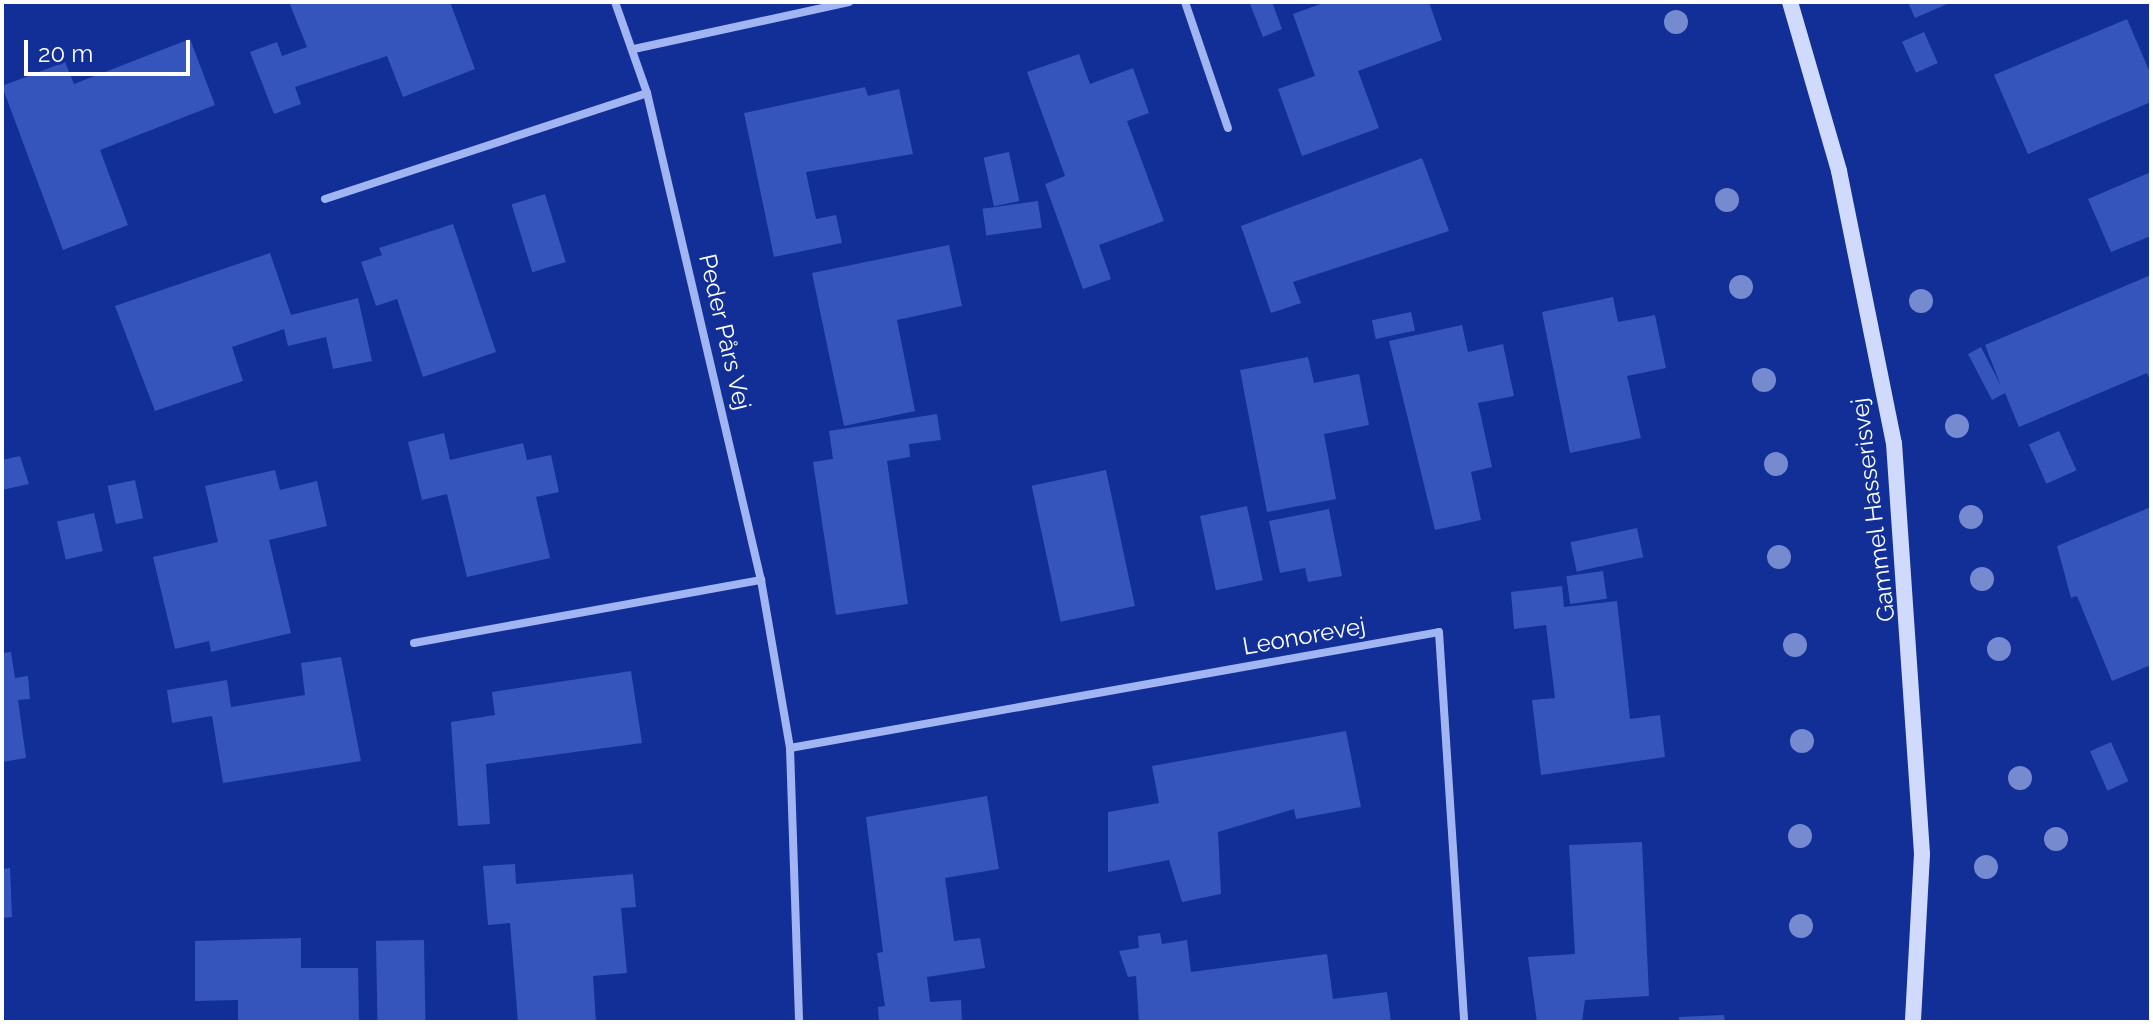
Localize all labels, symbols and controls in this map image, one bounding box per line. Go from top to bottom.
scale bar [28,24,194,74]
text: 20 m [38,39,93,68]
street label: Peder Pårs Vej [693,251,757,413]
street label: Gammel Hasserisvej [1845,396,1901,624]
street label: Leonorevej [1240,611,1368,661]

